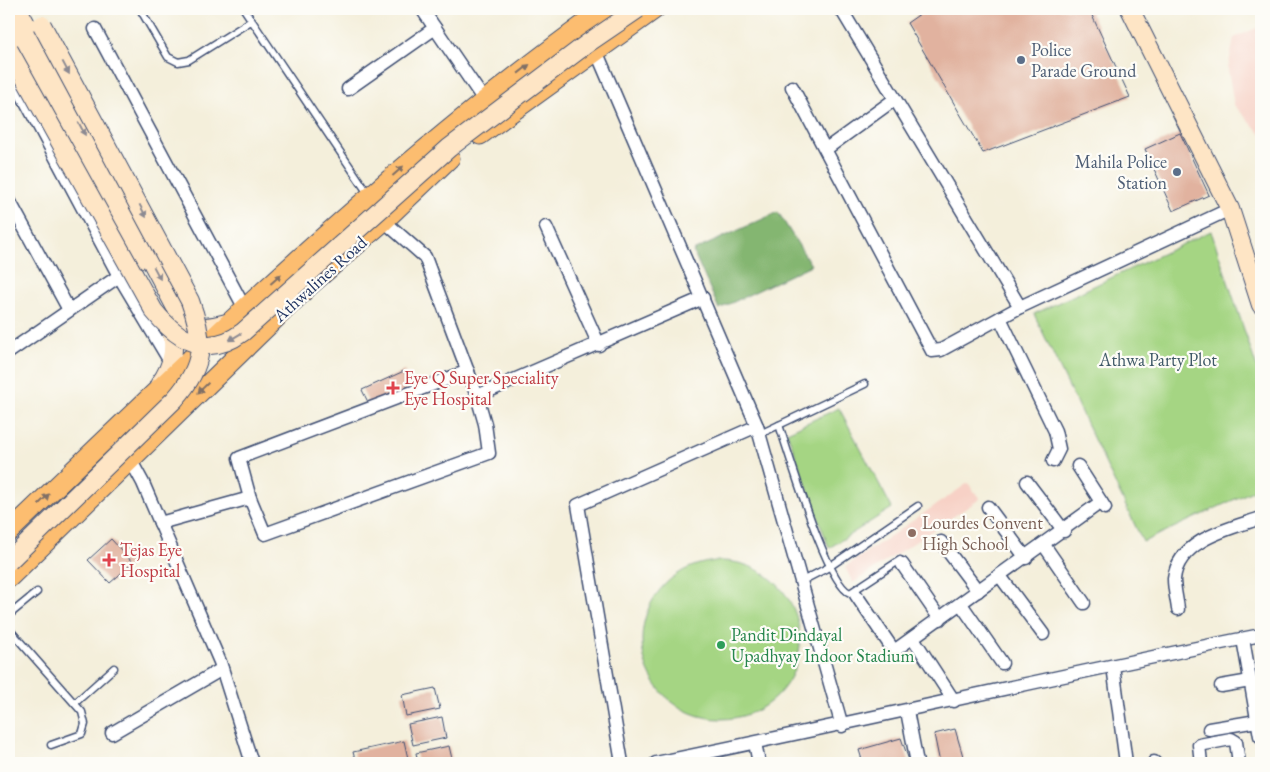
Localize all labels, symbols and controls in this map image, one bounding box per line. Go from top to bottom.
place label: Police Parade Ground [1031,38,1137,82]
marker: Police Parade Ground [1015,54,1027,66]
one-way arrow [61,62,70,75]
one-way arrow [518,64,531,74]
one-way arrow [78,122,86,137]
place label: Mahila Police Station [1075,150,1167,194]
one-way arrow [392,165,404,177]
marker: Mahila Police Station [1171,166,1183,178]
one-way arrow [139,204,147,218]
street label: Athwalines Road [267,230,372,327]
one-way arrow [153,266,162,280]
one-way arrow [270,273,282,285]
one-way arrow [228,333,241,342]
park label: Athwa Party Plot [1098,348,1217,371]
place label: Eye Q Super Speciality Eye Hospital [404,366,559,410]
marker: Eye Q Super Speciality Eye Hospital [386,381,400,395]
one-way arrow [198,382,210,394]
one-way arrow [38,493,50,505]
place label: Lourdes Convent High School [922,511,1043,555]
marker: Lourdes Convent High School [906,527,918,539]
place label: Tejas Eye Hospital [120,538,182,582]
marker: Tejas Eye Hospital [102,553,116,567]
place label: Pandit Dindayal Upadhyay Indoor Stadium [731,623,915,667]
marker: Pandit Dindayal Upadhyay Indoor Stadium [715,639,727,651]

